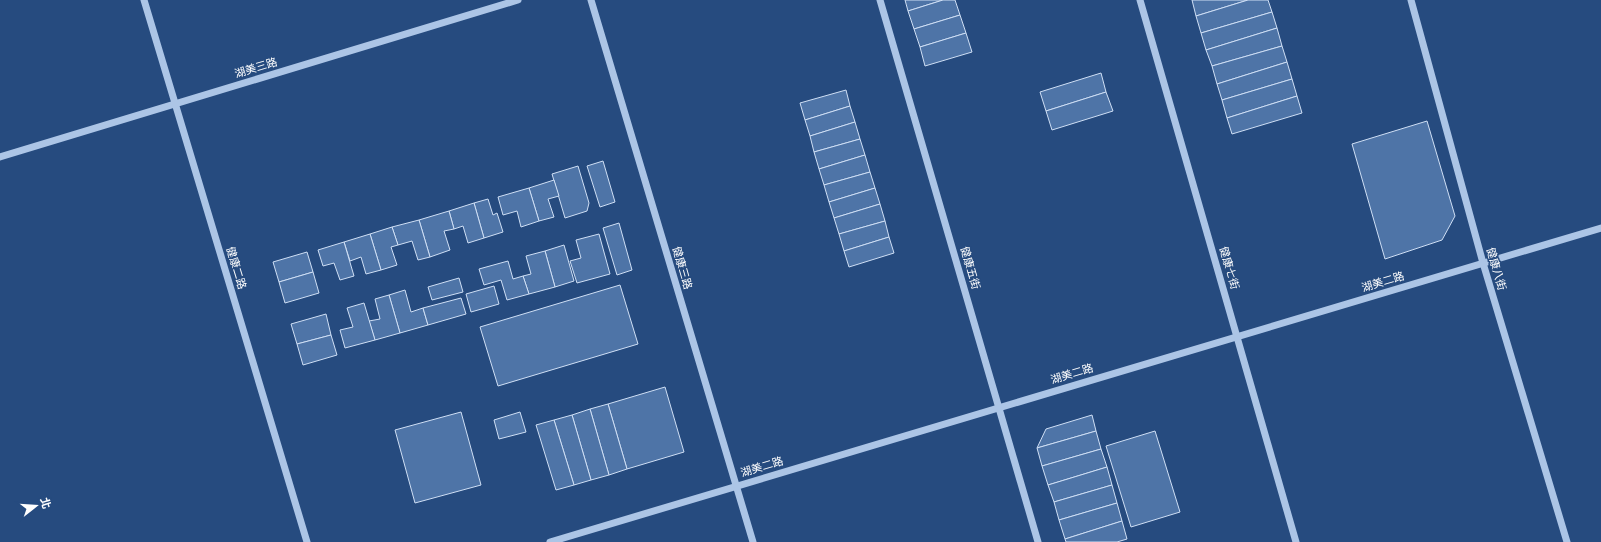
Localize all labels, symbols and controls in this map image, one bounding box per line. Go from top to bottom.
street label: 湖美三路 [233,55,279,81]
street label: 健康二路 [223,245,249,291]
street label: 健康三路 [670,245,694,291]
street label: 健康五街 [958,245,982,291]
street label: 健康七街 [1217,245,1241,291]
street label: 健康八街 [1484,246,1508,292]
street label: 湖美二路 [1360,269,1406,295]
street label: 湖美二路 [1049,361,1095,387]
street label: 湖美二路 [739,454,785,480]
north arrow [16,486,56,526]
text: 北 [37,496,53,510]

